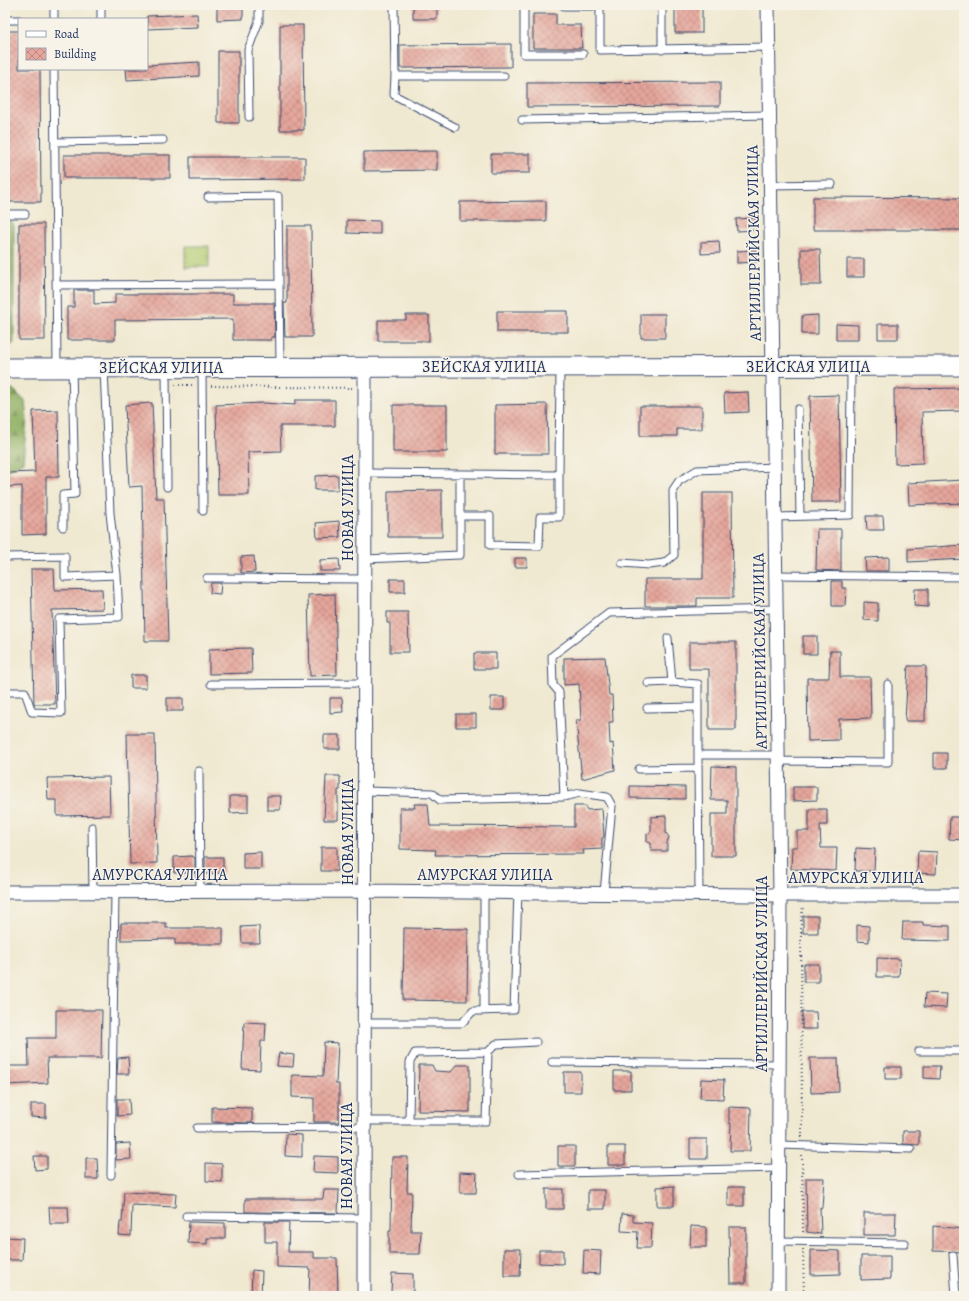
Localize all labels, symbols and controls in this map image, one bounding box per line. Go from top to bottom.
legend [18,18,148,70]
text: Road [54,26,80,42]
text: Building [54,46,96,62]
street label: АРТИЛЛЕРИЙСКАЯ УЛИЦА [741,144,767,342]
street label: ЗЕЙСКАЯ УЛИЦА [422,356,547,378]
street label: ЗЕЙСКАЯ УЛИЦА [746,356,871,378]
street label: ЗЕЙСКАЯ УЛИЦА [99,357,224,379]
street label: НОВАЯ УЛИЦА [337,454,359,561]
street label: АРТИЛЛЕРИЙСКАЯ УЛИЦА [747,552,773,750]
street label: НОВАЯ УЛИЦА [337,778,359,885]
street label: АМУРСКАЯ УЛИЦА [91,864,228,886]
street label: АМУРСКАЯ УЛИЦА [416,864,553,886]
street label: АМУРСКАЯ УЛИЦА [787,867,924,889]
street label: АРТИЛЛЕРИЙСКАЯ УЛИЦА [751,875,773,1073]
street label: НОВАЯ УЛИЦА [336,1102,358,1209]

